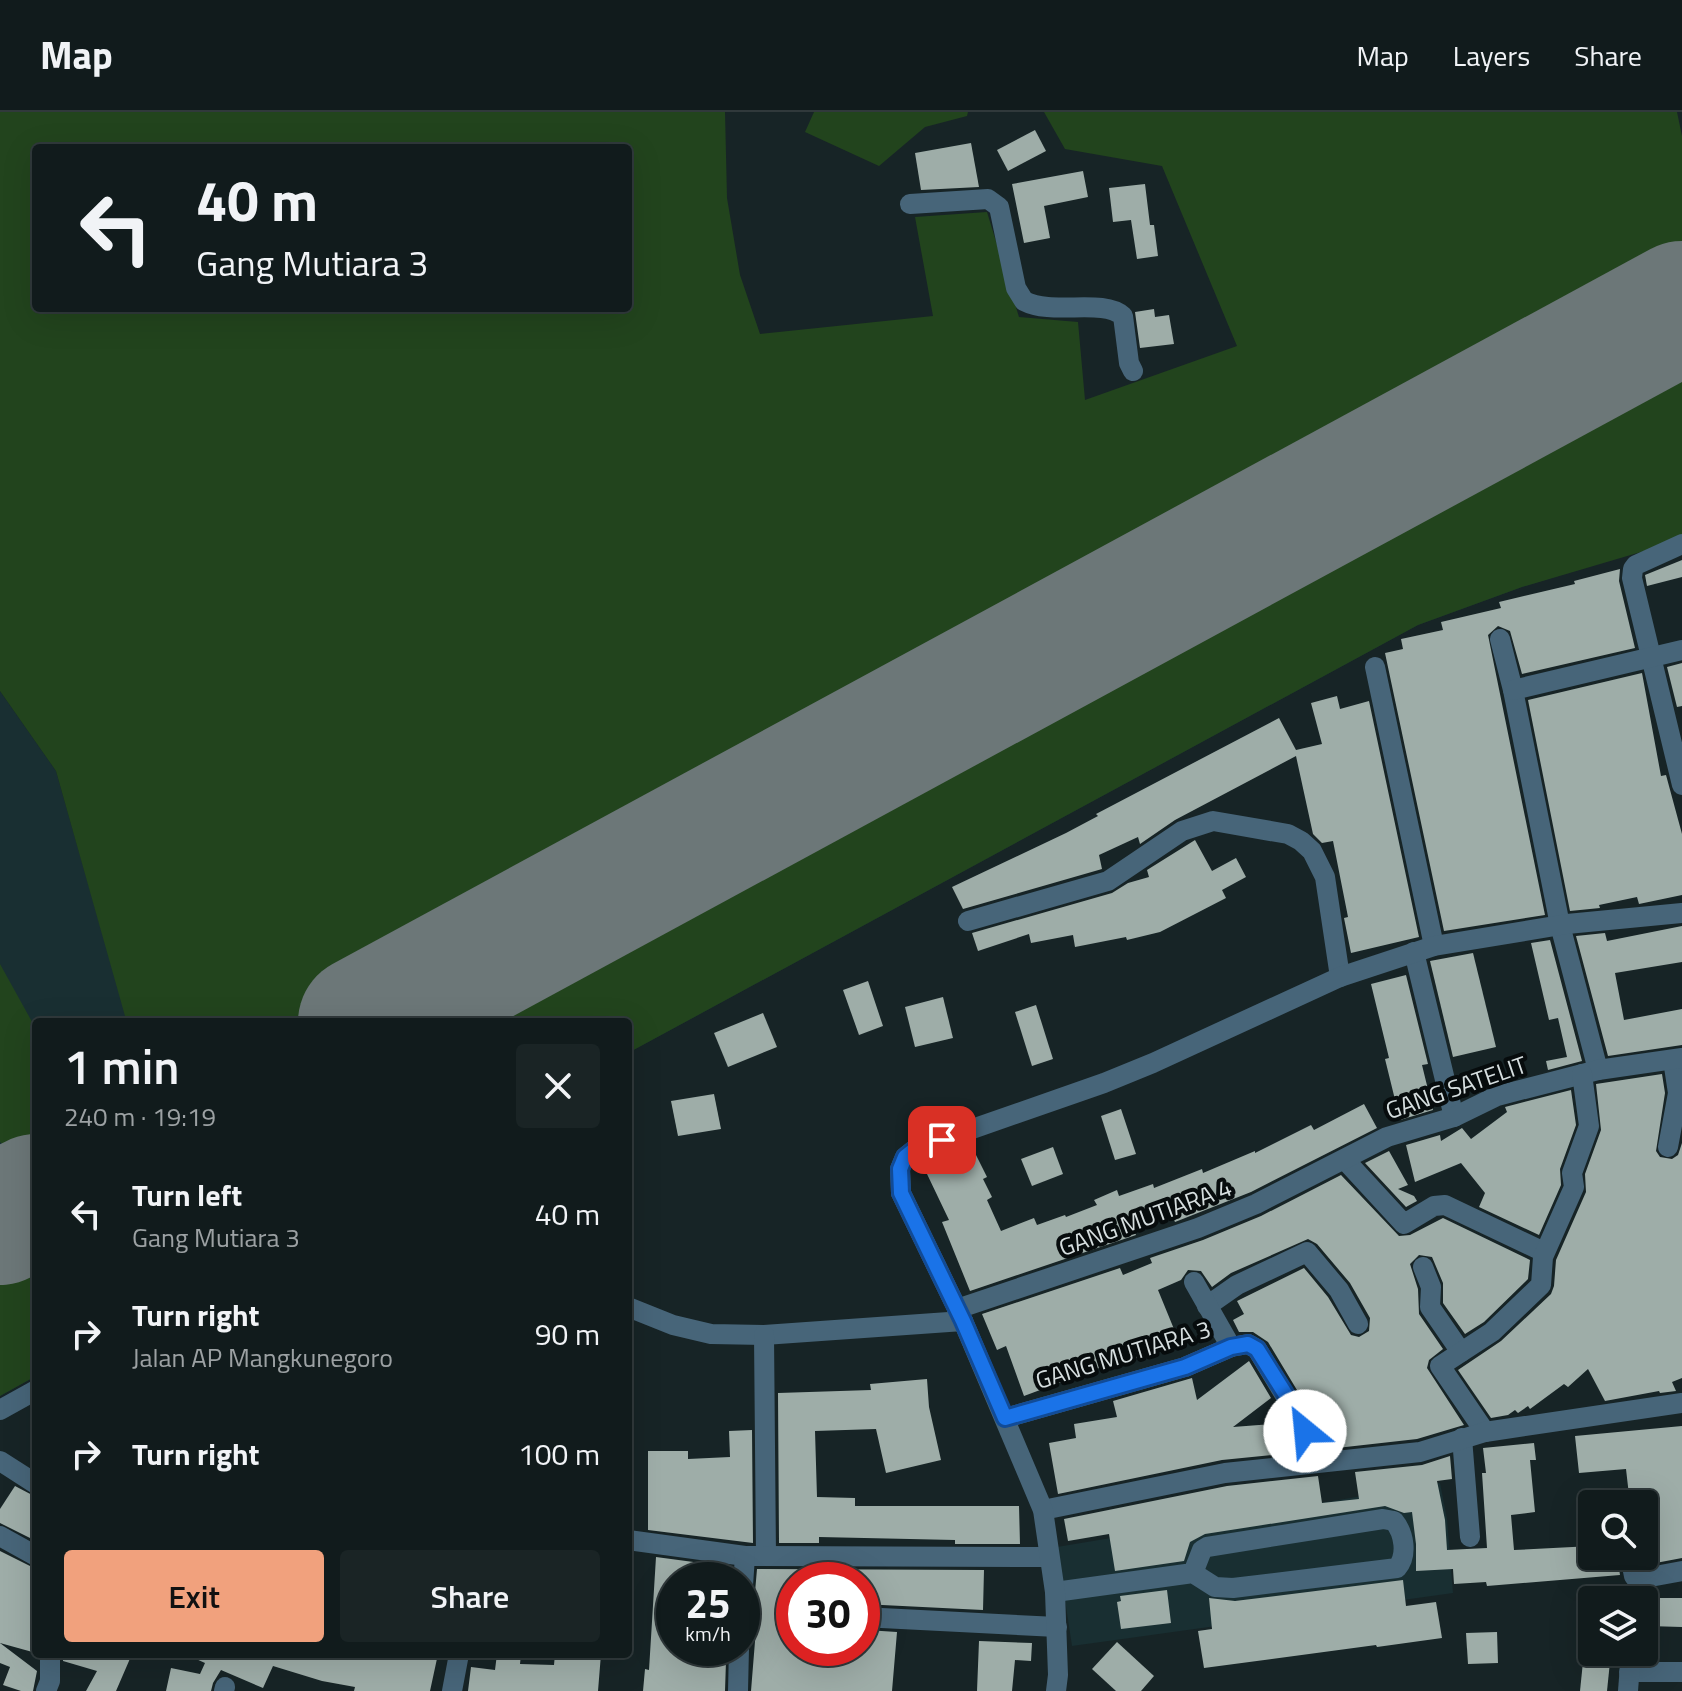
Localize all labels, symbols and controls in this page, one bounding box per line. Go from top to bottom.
text: Map [40,26,113,84]
text: Map [1356,34,1409,77]
text: Layers [1453,34,1530,77]
text: Share [1574,34,1642,77]
text: 40 m [196,158,318,243]
icon: left [64,176,168,280]
text: Gang Mutiara 3 [196,235,428,290]
text: 1 min [64,1030,179,1103]
button: close [516,1044,600,1128]
street label: GANG SATELIT [1381,1046,1532,1128]
text: 240 m · 19:19 [64,1097,216,1136]
pin [908,1106,976,1174]
icon: arrive [920,1118,964,1162]
street label: GANG MUTIARA 4 [1054,1169,1236,1265]
text: Turn left [132,1172,242,1218]
text: 40 m [535,1191,600,1237]
icon: left [64,1192,108,1236]
text: Gang Mutiara 3 [132,1218,300,1257]
text: Turn right [132,1292,260,1338]
street label: GANG MUTIARA 3 [1031,1310,1215,1398]
text: 90 m [535,1311,600,1357]
icon: right [64,1312,108,1356]
text: Jalan AP Mangkunegoro [132,1338,393,1377]
position arrow [1263,1389,1347,1473]
text: Turn right [132,1431,260,1477]
text: 100 m [518,1431,600,1477]
icon: right [64,1432,108,1476]
map controls [1578,1490,1658,1666]
button: search [1578,1490,1658,1570]
button: Exit [64,1550,324,1642]
button: Share [340,1550,600,1642]
speed limit sign: 30 [776,1562,880,1666]
text: 25 [686,1573,730,1634]
button: layers [1578,1586,1658,1666]
text: km/h [685,1618,731,1649]

